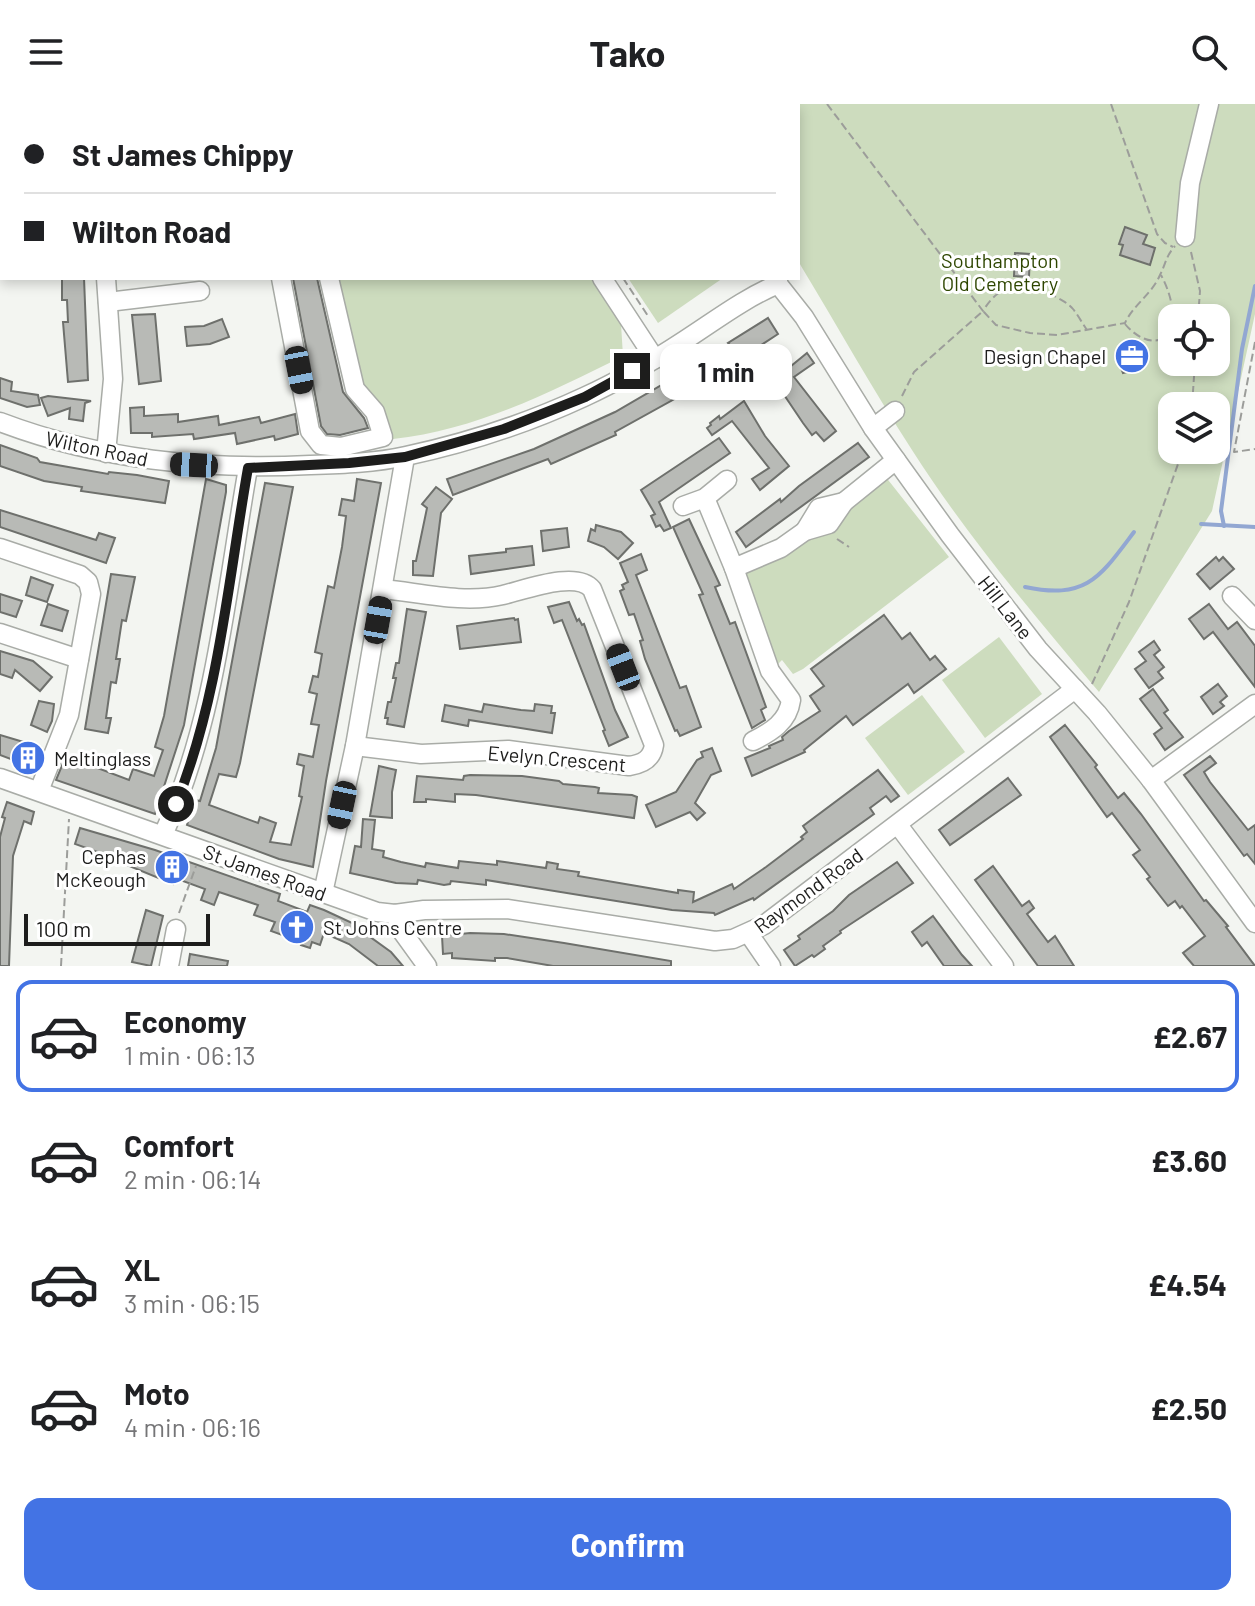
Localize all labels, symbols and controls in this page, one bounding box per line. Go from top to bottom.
icon: menu [24,30,68,74]
icon: search [1187,30,1231,74]
text: Tako [589,31,666,74]
text: St James Chippy [72,136,294,172]
text: Wilton Road [72,213,231,249]
park label: Southampton Old Cemetery [941,248,1059,295]
map controls [1158,304,1230,464]
button: locate [1158,304,1230,376]
office icon: Design Chapel [1113,337,1151,375]
callout: 1 min [660,343,792,399]
car [283,344,315,396]
place label: Design Chapel [984,344,1106,368]
route end [614,353,650,389]
text: 1 min [698,356,754,387]
button: layers [1158,392,1230,464]
street label: Wilton Road [44,425,150,471]
car [169,452,219,478]
street label: Hill Lane [974,570,1038,644]
car [362,594,394,646]
car [603,640,643,694]
building icon: Meltinglass [9,739,47,777]
street label: Evelyn Crescent [487,740,627,776]
place label: Meltinglass [54,746,151,770]
car [325,779,359,831]
route start [158,786,194,822]
street label: St James Road [200,839,330,905]
street label: Raymond Road [749,842,867,938]
place label: Cephas McKeough [56,844,146,891]
building icon: Cephas McKeough [153,848,191,886]
church icon: St Johns Centre [278,908,316,946]
scale bar [24,910,210,946]
text: 100 m [36,915,91,941]
place label: St Johns Centre [323,915,462,939]
icon: car [28,1000,100,1072]
text: Economy [124,1003,247,1039]
text: £2.67 [1153,1018,1227,1054]
text: 1 min · 06:13 [124,1039,256,1070]
icon: car [28,1124,100,1196]
text: Comfort [124,1127,234,1163]
text: £3.60 [1151,1142,1227,1178]
text: 2 min · 06:14 [124,1163,261,1194]
icon: car [28,1248,100,1320]
text: XL [124,1251,160,1287]
text: £4.54 [1148,1266,1227,1302]
text: 3 min · 06:15 [124,1287,260,1318]
icon: car [28,1372,100,1444]
text: Moto [124,1375,190,1411]
text: £2.50 [1150,1390,1227,1426]
text: 4 min · 06:16 [124,1411,261,1442]
button: Confirm [24,1498,1231,1590]

